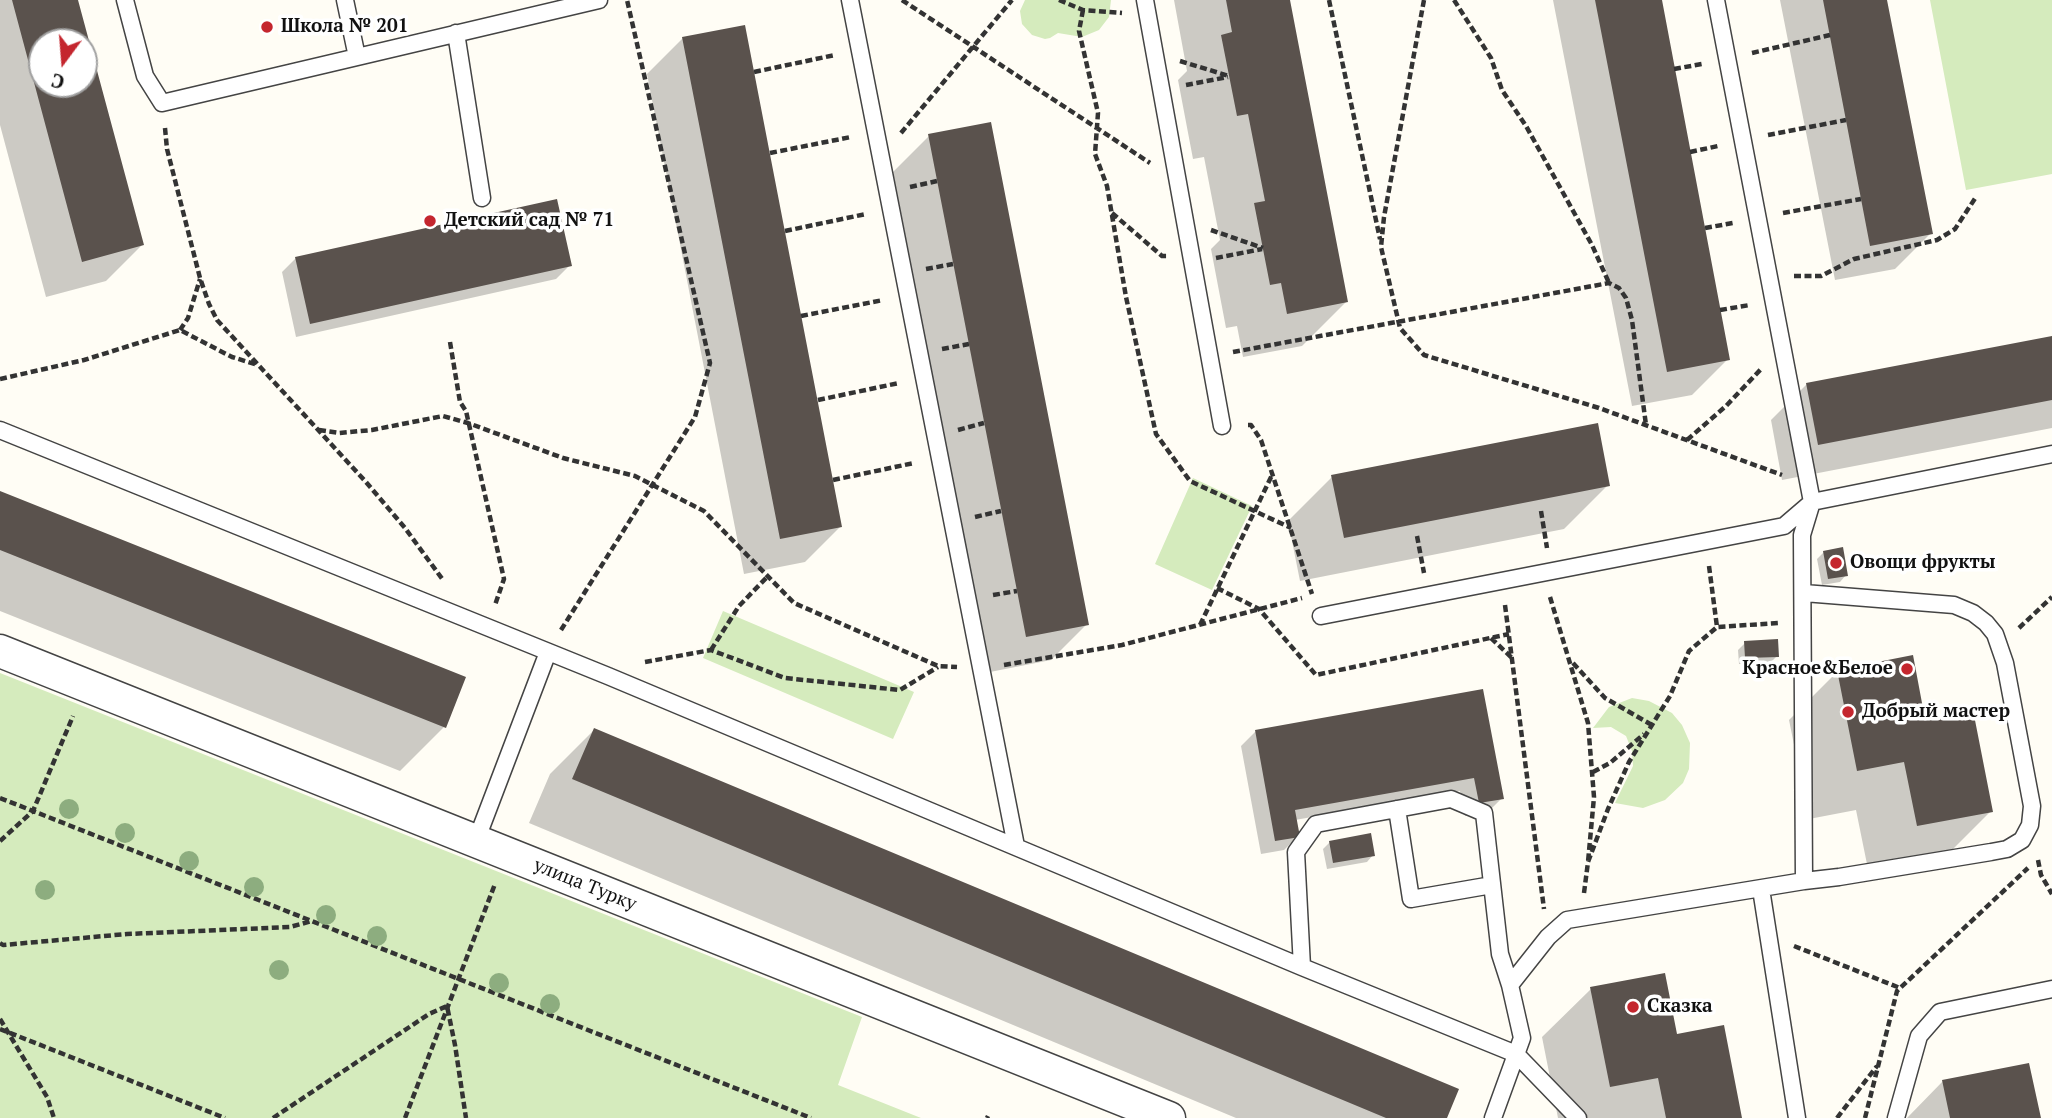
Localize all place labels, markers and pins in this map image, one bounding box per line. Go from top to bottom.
place label: Школа № 201 [281,16,409,38]
marker: Школа № 201 [259,19,275,35]
place label: Детский сад № 71 [444,210,614,232]
marker: Детский сад № 71 [422,213,438,229]
place label: Овощи фрукты [1850,552,1995,574]
marker: Овощи фрукты [1828,555,1844,571]
place label: Красное&Белое [1742,658,1893,680]
marker: Красное&Белое [1899,661,1915,677]
place label: Добрый мастер [1862,701,2010,723]
marker: Добрый мастер [1840,704,1856,720]
place label: Сказка [1647,996,1713,1018]
marker: Сказка [1625,999,1641,1015]

